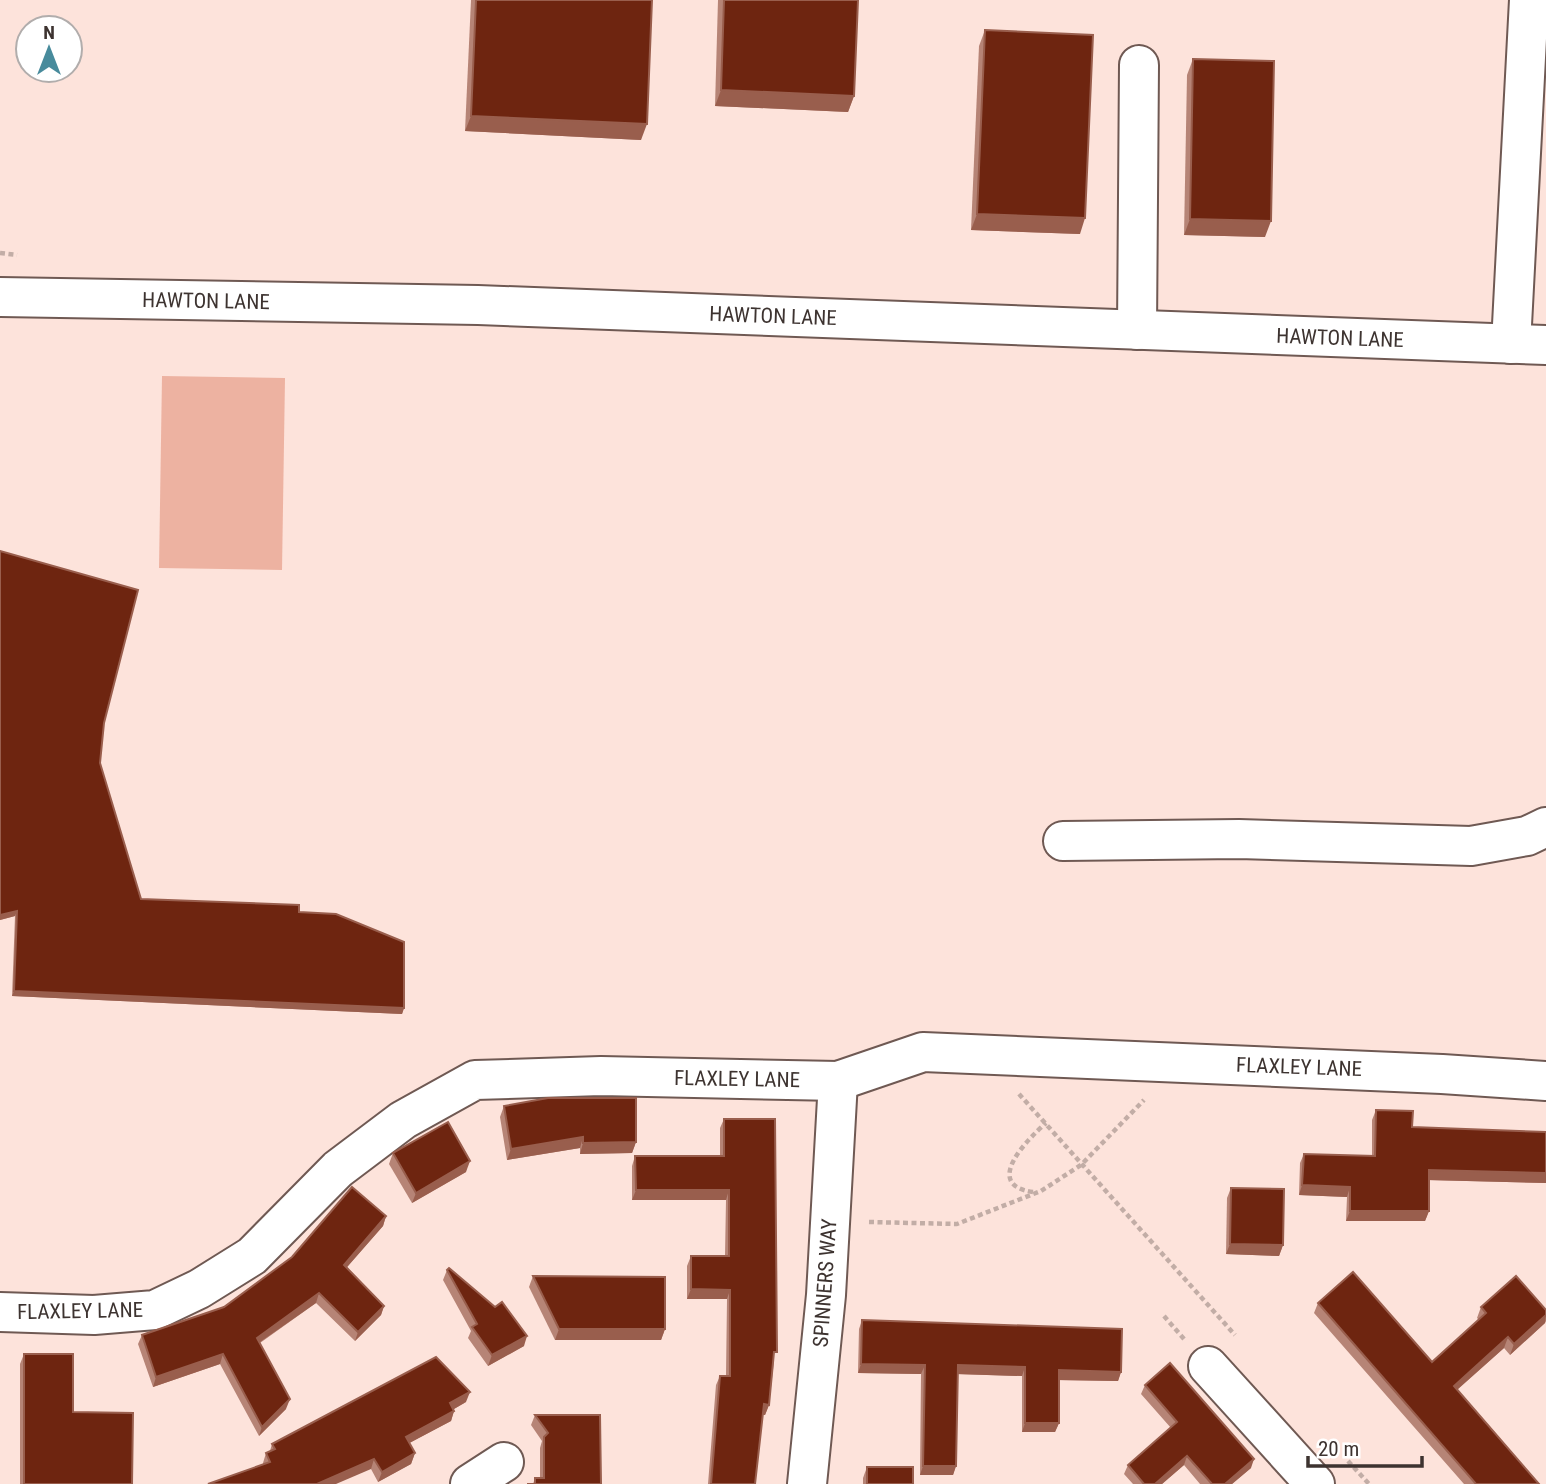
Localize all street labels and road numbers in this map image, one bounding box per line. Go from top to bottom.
street label: HAWTON LANE [142,288,270,314]
street label: HAWTON LANE [709,302,837,330]
street label: HAWTON LANE [1276,324,1404,352]
street label: FLAXLEY LANE [1236,1053,1362,1081]
street label: FLAXLEY LANE [674,1066,800,1092]
street label: SPINNERS WAY [809,1218,841,1348]
street label: FLAXLEY LANE [17,1298,143,1324]

